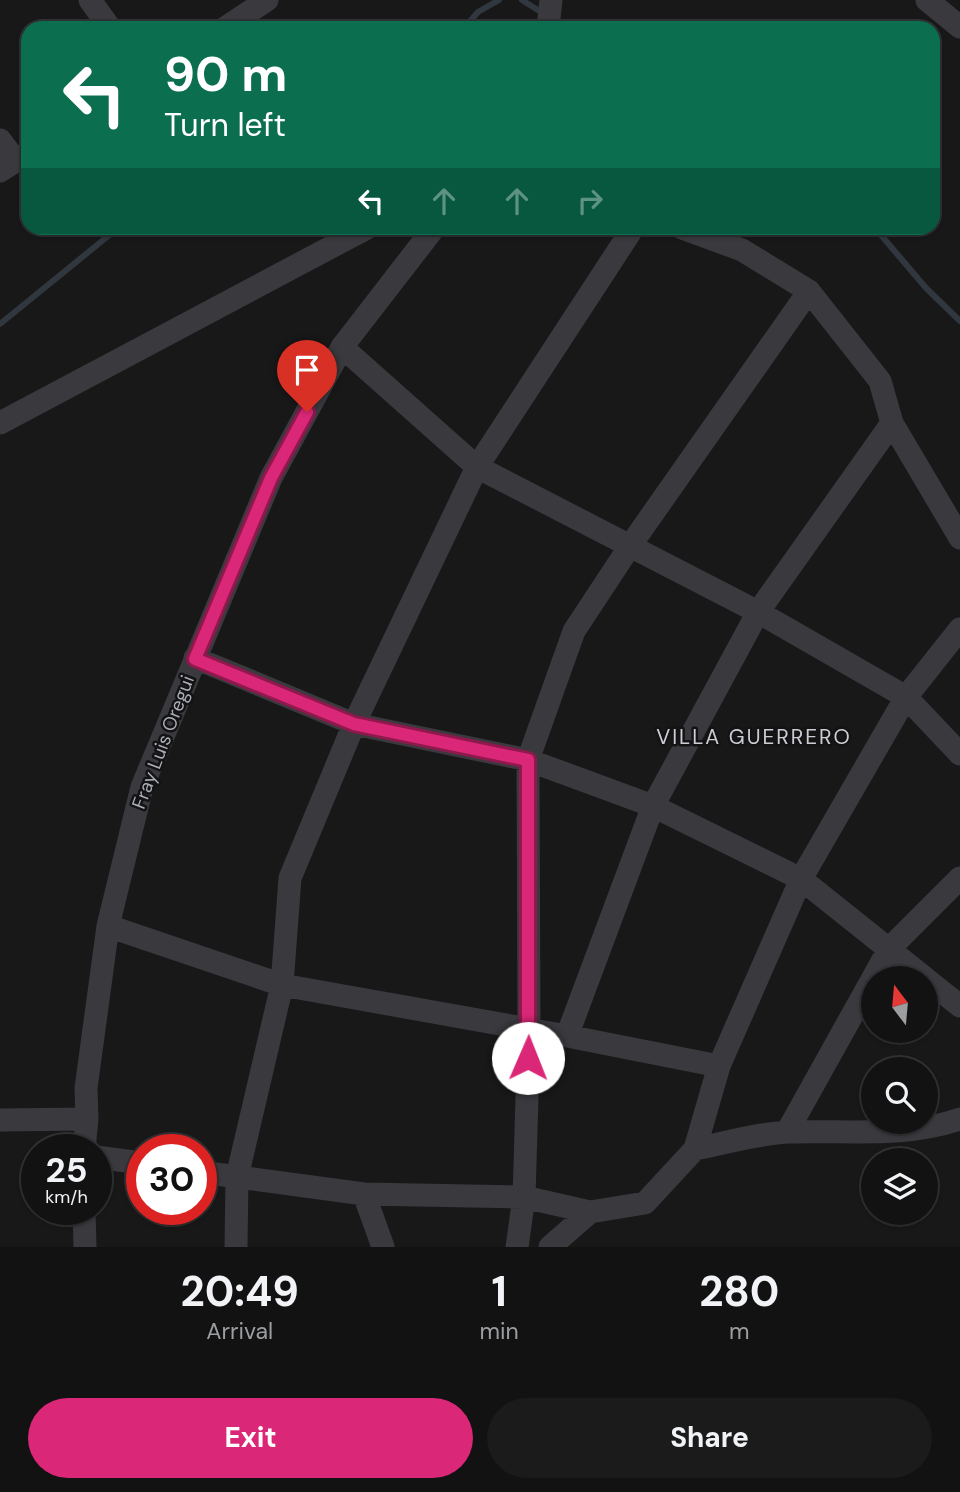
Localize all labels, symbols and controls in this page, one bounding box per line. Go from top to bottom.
text: 90 m [164,42,287,106]
icon: left [49,49,140,140]
text: Turn left [164,104,286,146]
icon: left [352,182,390,220]
icon: ahead [425,182,463,220]
icon: ahead [498,182,536,220]
icon: right [571,182,609,220]
pin [277,340,337,412]
icon: arrive [288,351,326,389]
street label: Fray Luis Oregui [126,672,200,812]
district label: VILLA GUERRERO [656,723,852,751]
north arrow [861,966,938,1043]
map controls [861,966,938,1225]
position arrow [491,1021,565,1095]
button: search [861,1057,938,1134]
speed limit sign: 30 [126,1134,217,1225]
text: 25 [46,1147,87,1193]
button: layers [861,1148,938,1225]
text: km/h [45,1185,88,1209]
text: 20:49 [181,1264,299,1319]
text: 1 [491,1264,507,1319]
text: 280 [699,1264,779,1319]
text: Arrival [206,1316,273,1346]
text: min [479,1316,519,1346]
text: m [729,1316,750,1346]
button: Exit [28,1398,473,1478]
button: Share [487,1398,932,1478]

